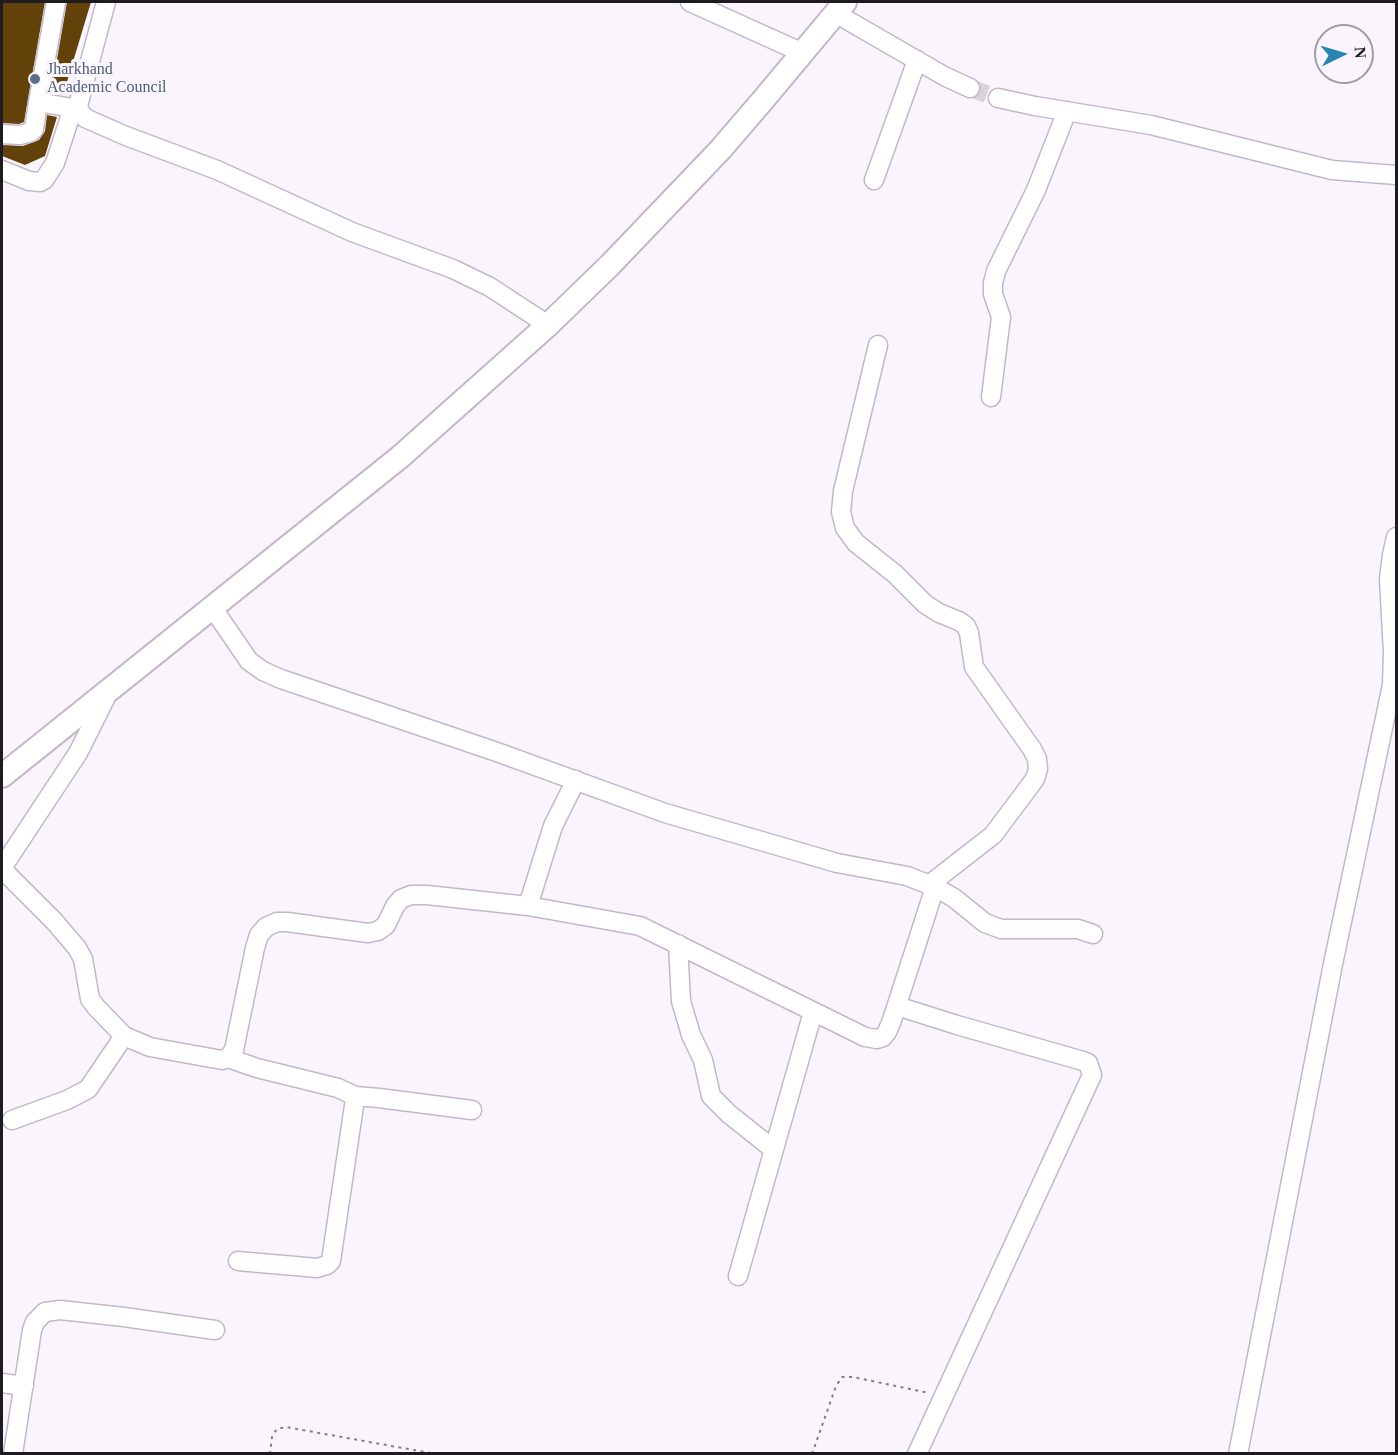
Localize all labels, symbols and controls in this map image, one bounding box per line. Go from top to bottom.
north arrow [1314,24,1374,84]
text: N [1351,46,1369,59]
place label: Jharkhand Academic Council [47,60,167,98]
marker: Jharkhand Academic Council [28,72,42,86]

